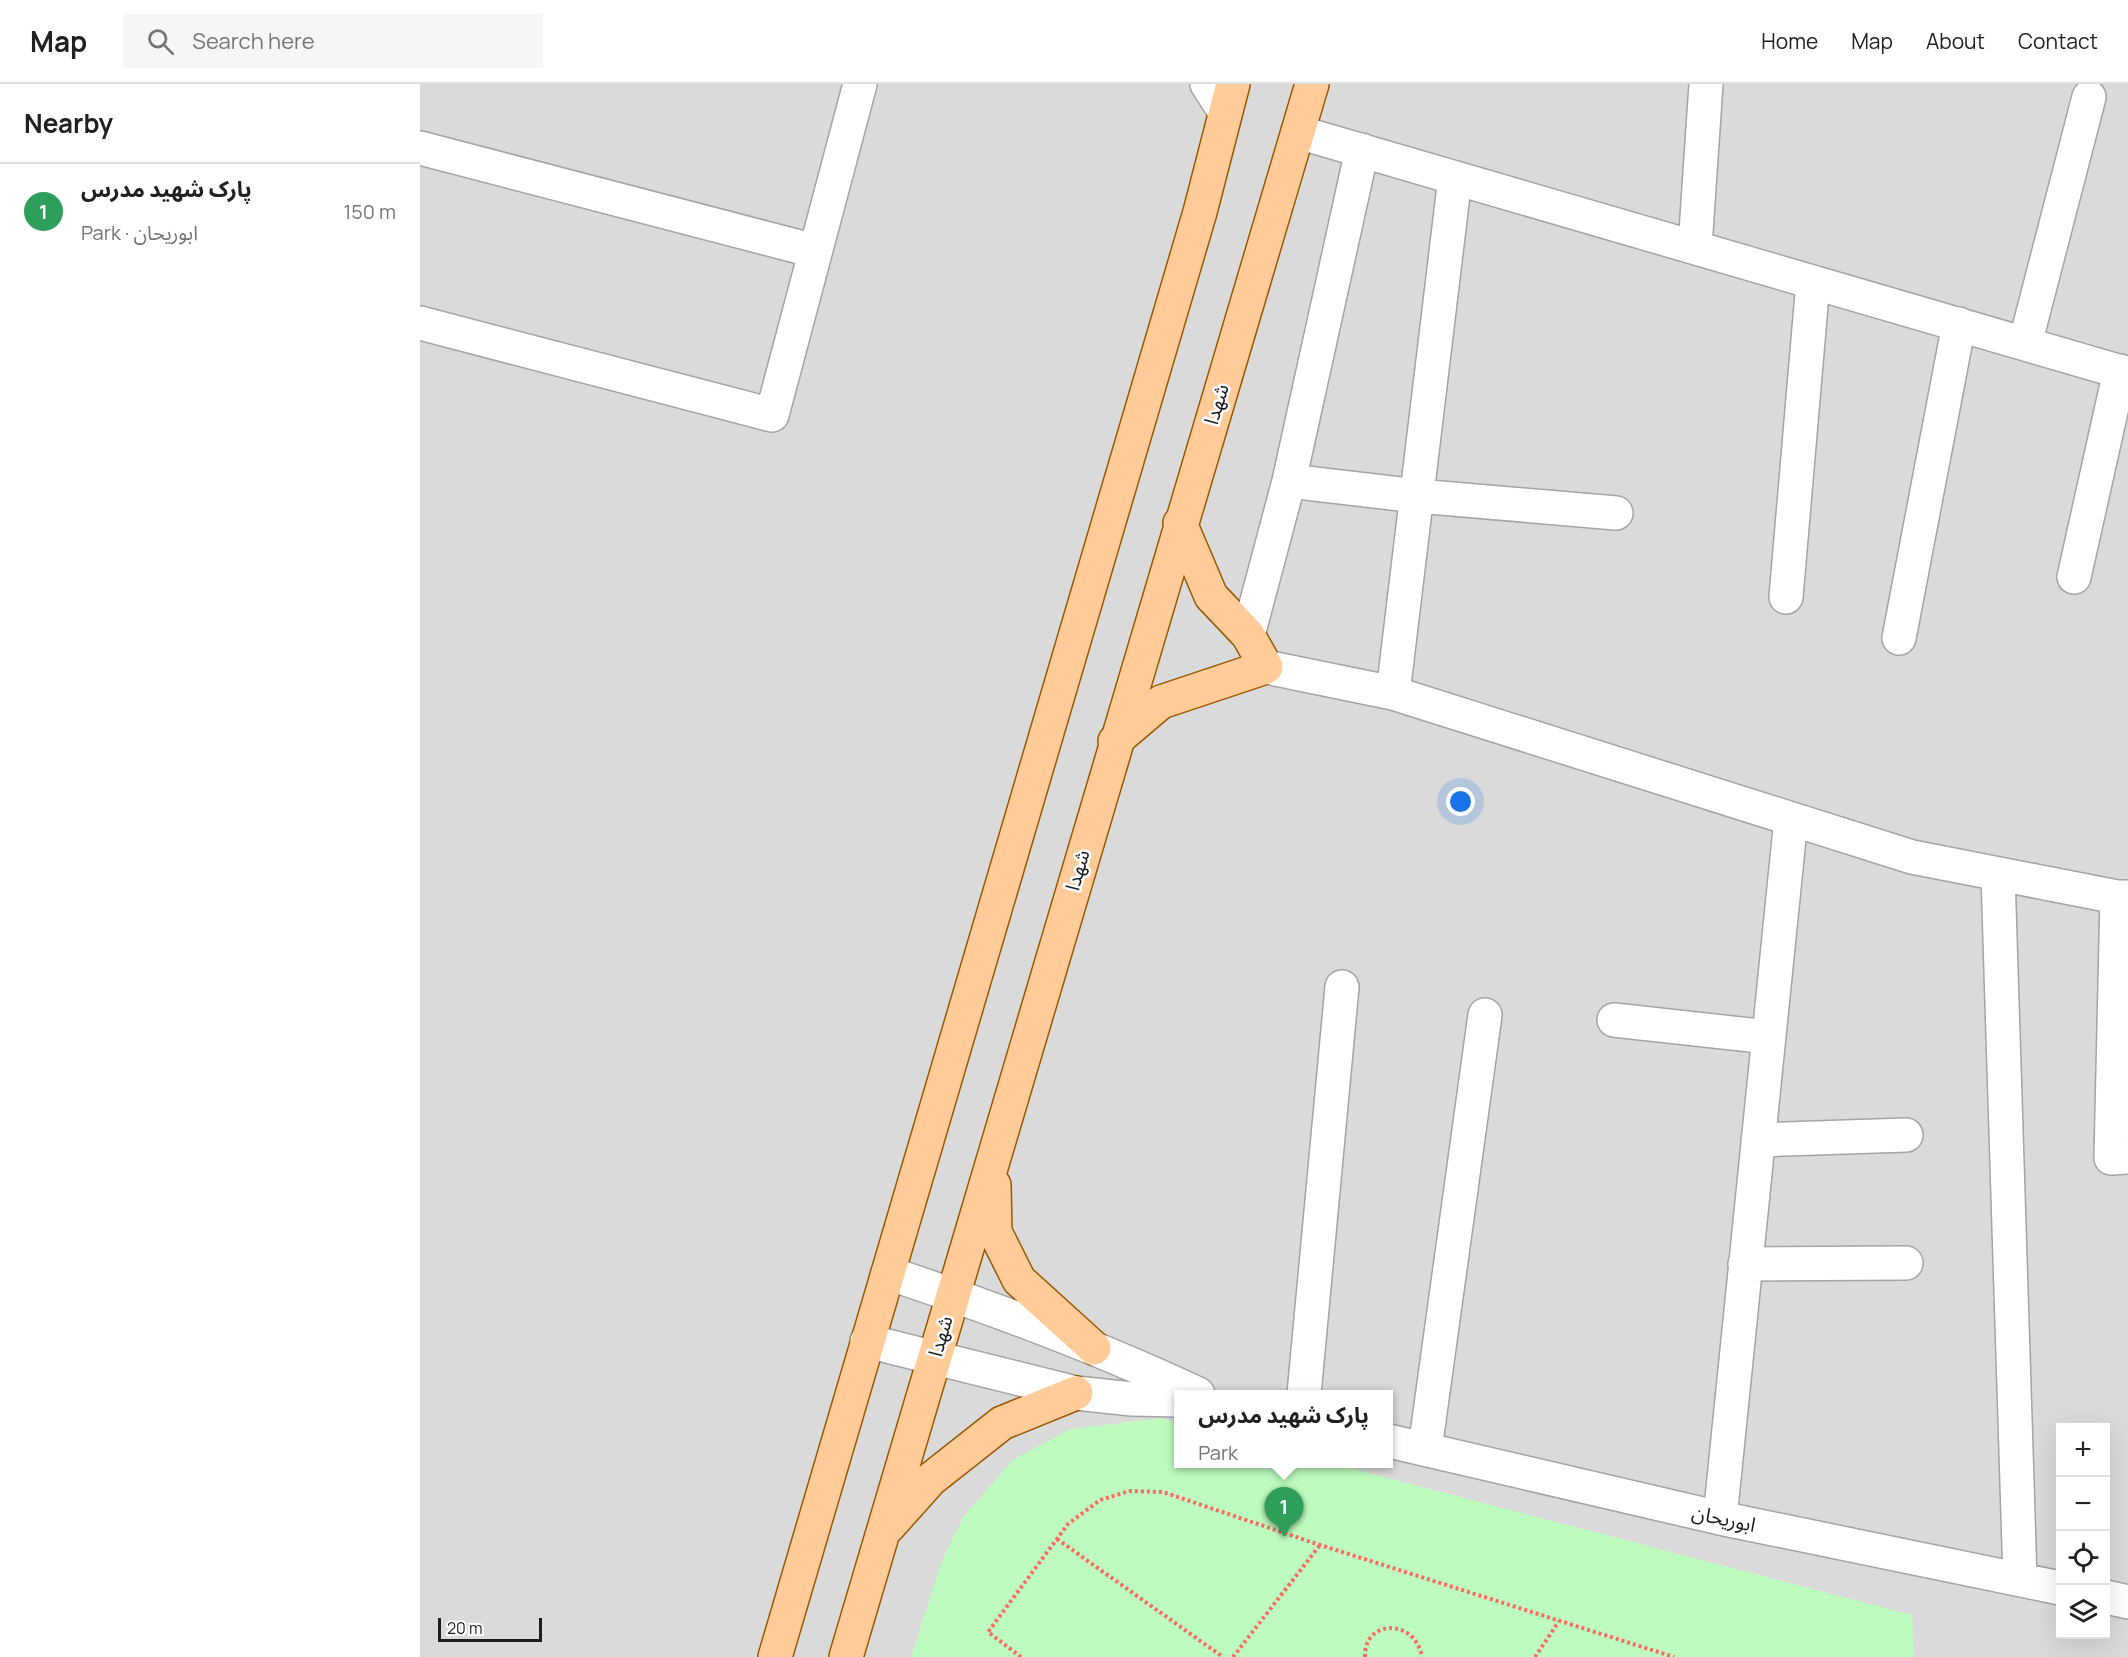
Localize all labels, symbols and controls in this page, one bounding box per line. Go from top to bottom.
search box [123,14,543,68]
text: Map [30,22,87,60]
icon: search [144,25,177,58]
text: Search here [192,26,315,56]
text: Home [1761,27,1818,55]
text: Map [1851,27,1893,55]
text: About [1926,27,1985,55]
text: Contact [2018,27,2098,55]
text: Nearby [24,105,113,141]
text: پارک شهید مدرس [81,174,252,204]
text: 1 [39,198,48,225]
text: 150 m [343,198,396,225]
text: Park · ابوریحان [81,219,198,246]
street label: شهدا [1197,380,1235,428]
your location [1446,787,1475,816]
street label: شهدا [1058,846,1096,894]
street label: شهدا [921,1312,959,1360]
popup [1174,1390,1393,1468]
text: پارک شهید مدرس [1198,1400,1369,1430]
map controls [2056,1423,2110,1639]
button: + [2056,1423,2110,1477]
text: Park [1198,1439,1238,1466]
button: − [2056,1477,2110,1531]
pin: 1 [1264,1488,1304,1537]
street label: ابوریحان [1690,1498,1758,1538]
button: locate [2056,1531,2110,1585]
button: layers [2056,1585,2110,1639]
scale bar [438,1615,542,1642]
text: 20 m [447,1617,483,1639]

